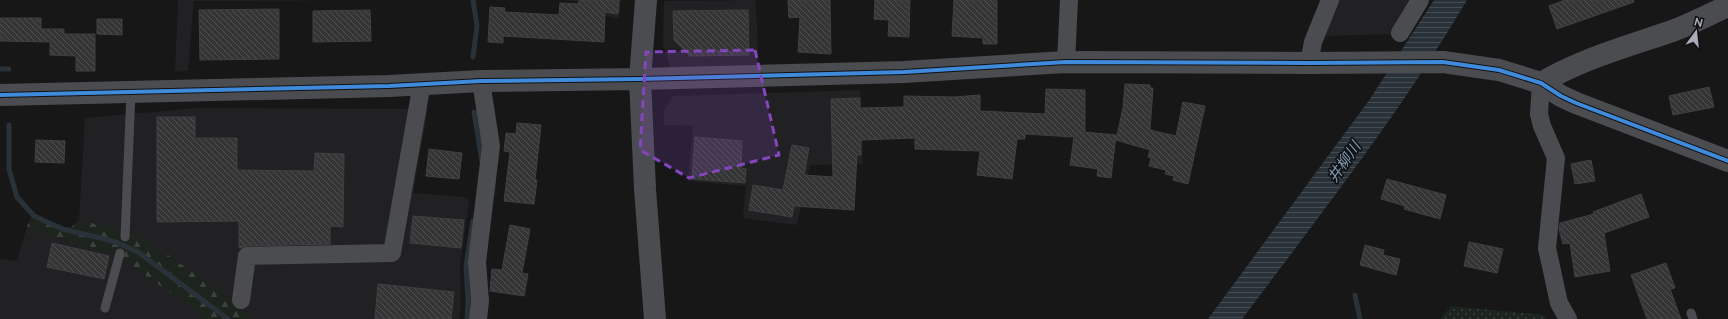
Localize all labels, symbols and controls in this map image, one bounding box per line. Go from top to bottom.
north arrow [1676,12,1716,52]
text: N [1693,15,1704,30]
water label: 井柳川 [1324,137,1365,186]

